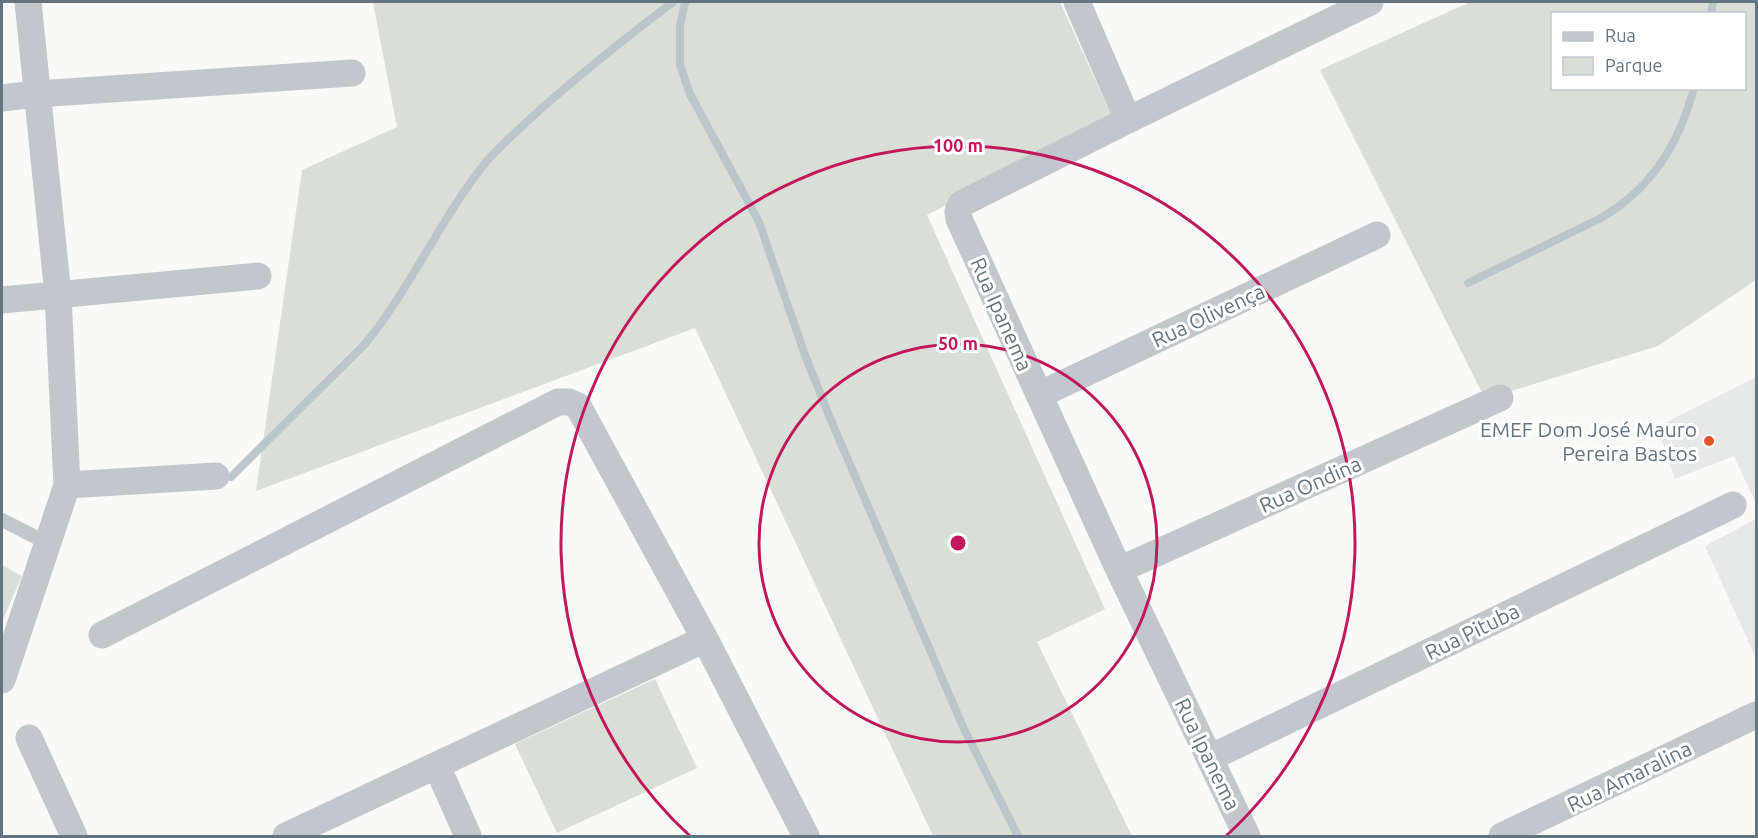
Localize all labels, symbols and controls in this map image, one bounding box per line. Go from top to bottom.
legend [1551,12,1746,90]
text: Rua [1605,25,1636,45]
text: Parque [1605,55,1662,75]
text: 100 m [933,135,983,155]
street label: Rua Ipanema [966,254,1038,374]
street label: Rua Olivença [1148,278,1268,352]
text: 50 m [938,333,978,353]
place label: EMEF Dom José Mauro Pereira Bastos [1480,417,1697,465]
marker: EMEF Dom José Mauro Pereira Bastos [1702,434,1716,448]
street label: Rua Ondina [1255,451,1365,517]
centre of rings [948,533,968,553]
street label: Rua Pituba [1421,598,1523,664]
street label: Rua Ipanema [1171,694,1245,814]
street label: Rua Amaralina [1563,736,1695,816]

